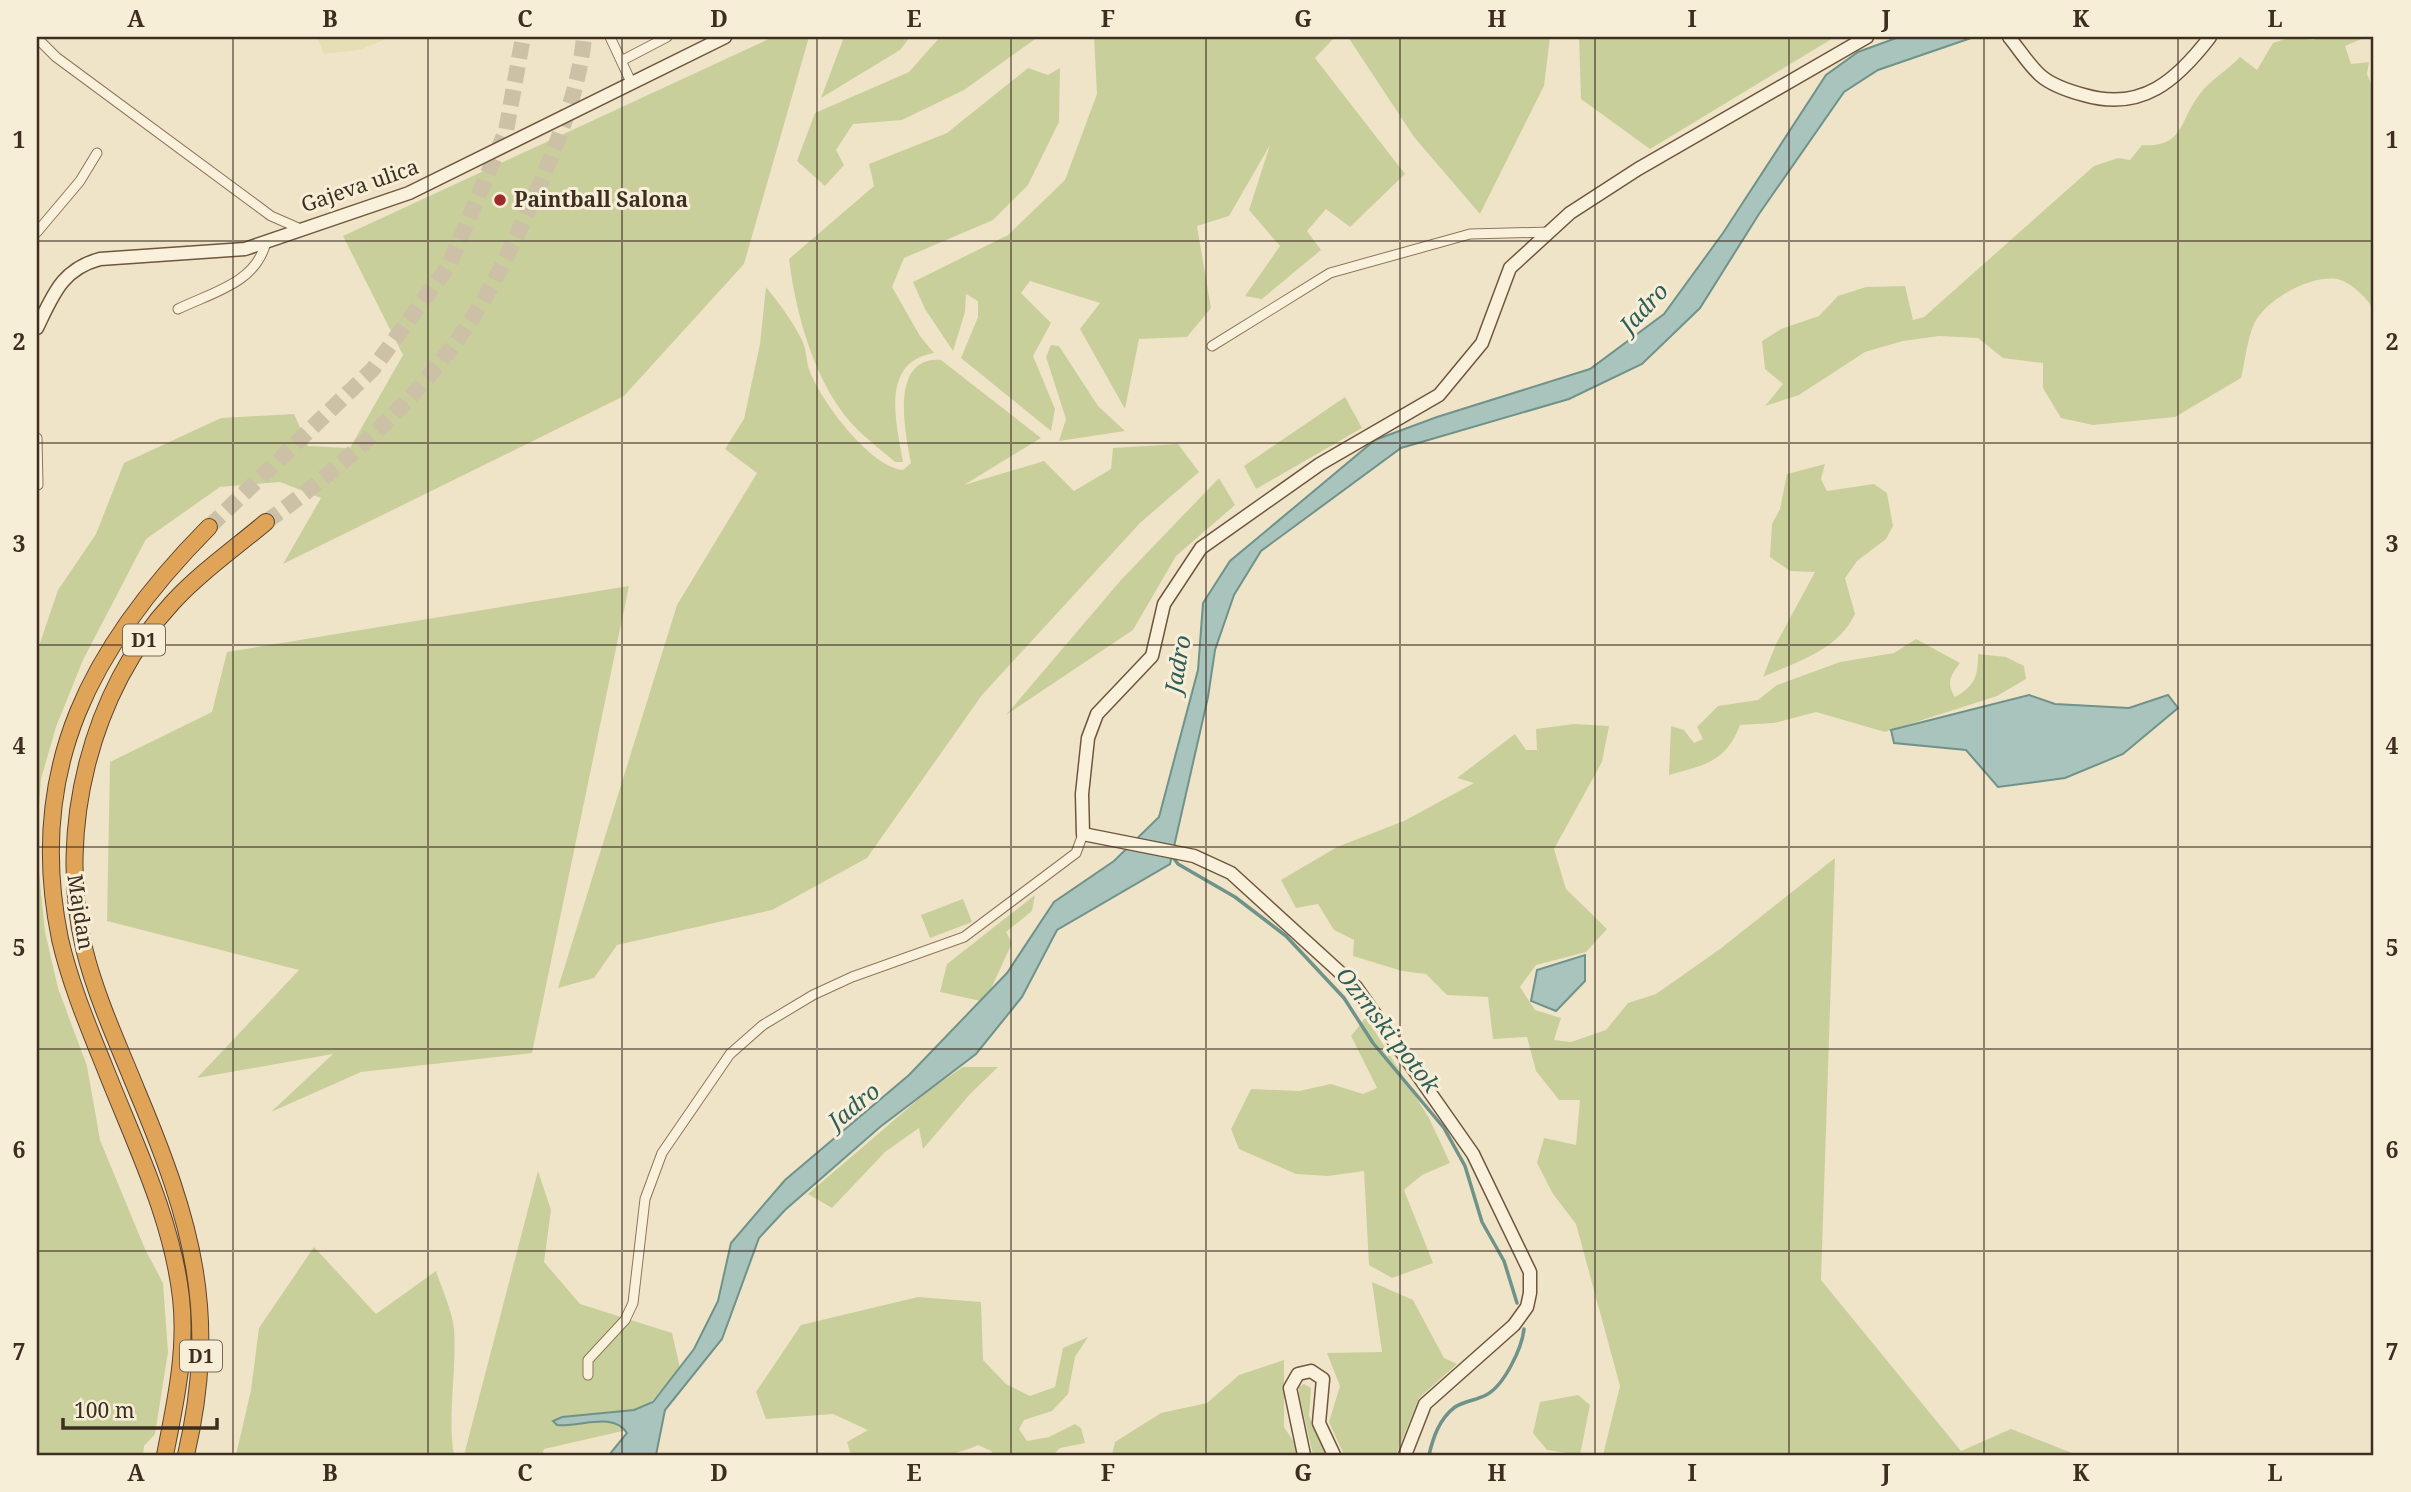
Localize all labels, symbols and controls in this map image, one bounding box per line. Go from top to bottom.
text: A [127,2,145,34]
text: B [322,2,338,34]
text: C [517,2,533,34]
text: D [710,2,728,34]
text: E [906,2,922,34]
text: F [1101,2,1115,34]
text: G [1294,2,1312,34]
text: H [1488,2,1507,34]
text: I [1687,2,1697,34]
text: J [1880,2,1891,34]
text: K [2073,2,2090,34]
text: L [2267,2,2283,34]
text: 1 [13,123,26,155]
text: 1 [2386,123,2399,155]
street label: Gajeva ulica [297,152,422,218]
place label: Paintball Salona [514,185,688,213]
marker: Paintball Salona [492,192,508,208]
water label: Jadro [1609,275,1675,342]
text: 2 [13,325,26,357]
text: 2 [2386,325,2399,357]
text: 3 [13,527,26,559]
text: 3 [2386,527,2399,559]
road number: D1 [123,624,165,656]
water label: Jadro [1155,632,1198,699]
text: 4 [13,729,26,761]
text: 4 [2386,729,2399,761]
street label: Majdan [61,872,101,952]
text: 5 [13,931,26,963]
text: 5 [2386,931,2399,963]
water label: Ozrnski potok [1330,960,1449,1100]
water label: Jadro [818,1074,886,1139]
text: 6 [13,1133,26,1165]
text: 6 [2386,1133,2399,1165]
text: 7 [13,1335,26,1367]
text: 7 [2386,1335,2399,1367]
road number: D1 [180,1340,222,1372]
scale bar [63,1387,217,1431]
text: 100 m [74,1396,135,1424]
text: A [127,1456,145,1488]
text: B [322,1456,338,1488]
text: C [517,1456,533,1488]
text: D [710,1456,728,1488]
text: E [906,1456,922,1488]
text: F [1101,1456,1115,1488]
text: G [1294,1456,1312,1488]
text: H [1488,1456,1507,1488]
text: I [1687,1456,1697,1488]
text: J [1880,1456,1891,1488]
text: K [2073,1456,2090,1488]
text: L [2267,1456,2283,1488]

